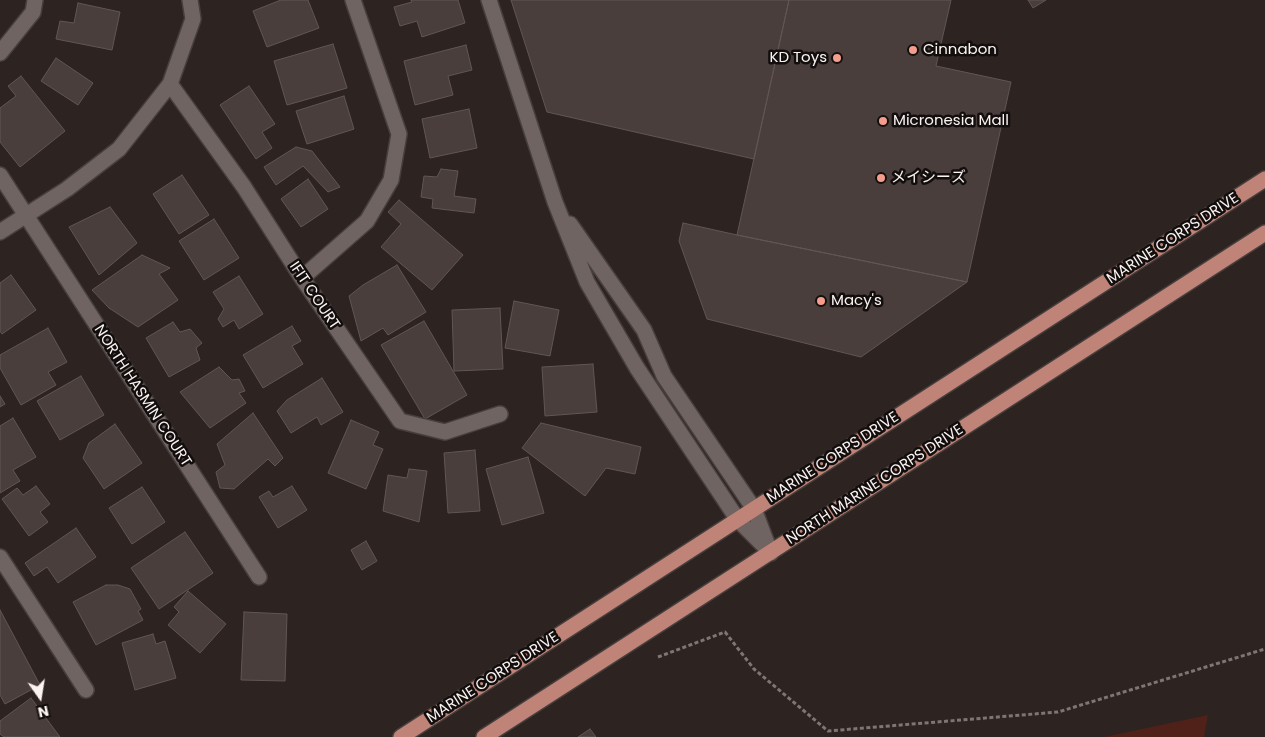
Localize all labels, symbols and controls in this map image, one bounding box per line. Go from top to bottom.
place label: Cinnabon [923,41,997,59]
marker: Cinnabon [907,44,919,56]
place label: KD Toys [769,49,827,67]
marker: KD Toys [831,52,843,64]
place label: Micronesia Mall [893,112,1009,130]
marker: Micronesia Mall [877,115,889,127]
place label: メイシーズ [891,169,966,187]
marker: メイシーズ [875,172,887,184]
street label: MARINE CORPS DRIVE [1104,190,1242,288]
street label: IFIT COURT [285,259,343,333]
place label: Macy's [831,292,882,310]
marker: Macy's [815,295,827,307]
street label: NORTH HASMIN COURT [89,322,195,470]
street label: MARINE CORPS DRIVE [764,409,902,507]
street label: NORTH MARINE CORPS DRIVE [783,421,967,549]
street label: MARINE CORPS DRIVE [424,629,562,727]
north arrow [15,672,65,722]
text: N [36,701,51,723]

